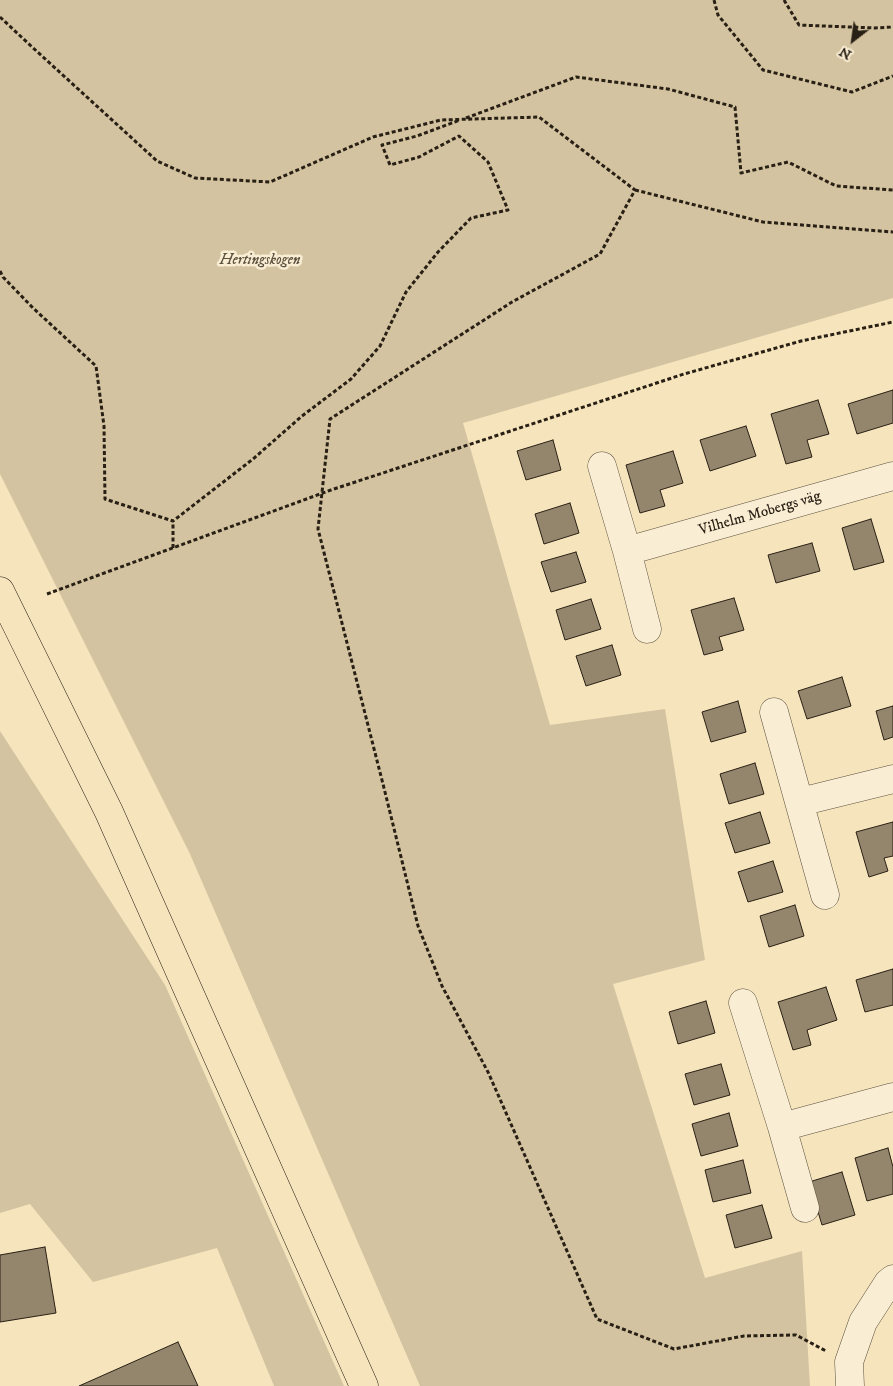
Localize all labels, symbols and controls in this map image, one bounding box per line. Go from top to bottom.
north arrow [828,15,878,65]
text: N [836,42,855,64]
park label: Hertingskogen [220,252,300,270]
street label: Vilhelm Mobergs väg [697,488,823,540]

